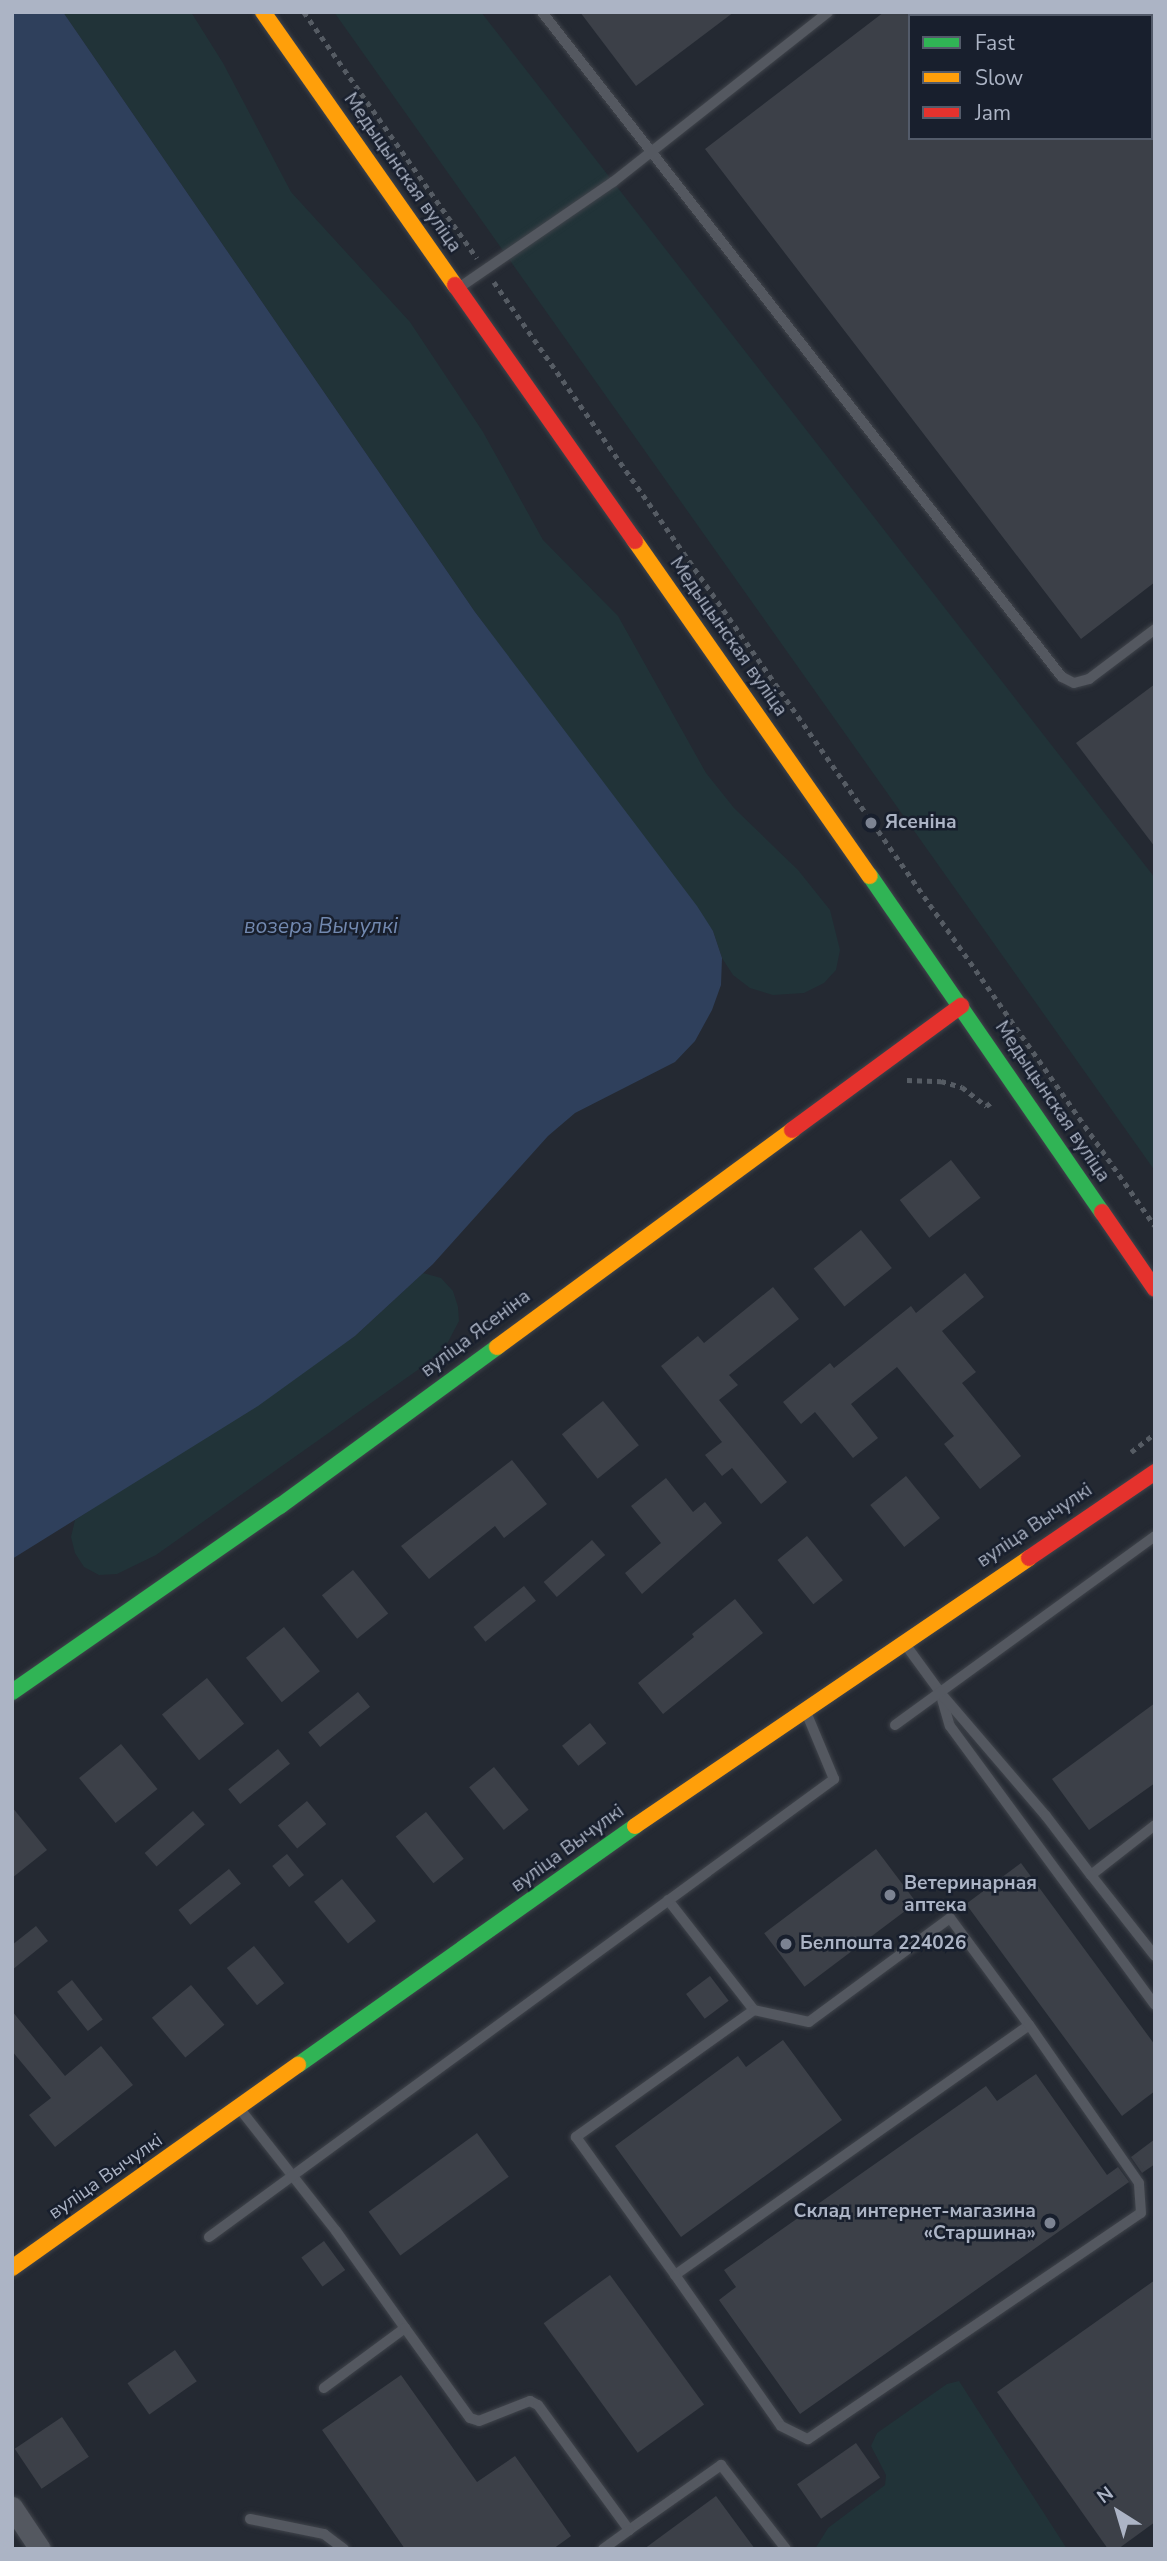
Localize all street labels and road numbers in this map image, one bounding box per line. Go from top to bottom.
street label: Медыцынская вуліца [338,89,466,257]
street label: Медыцынская вуліца [664,553,792,721]
street label: Медыцынская вуліца [990,1017,1114,1187]
street label: вуліца Ясеніна [417,1285,535,1383]
street label: вуліца Вычулкі [973,1479,1097,1573]
street label: вуліца Вычулкі [507,1800,629,1898]
street label: вуліца Вычулкі [45,2129,167,2225]

